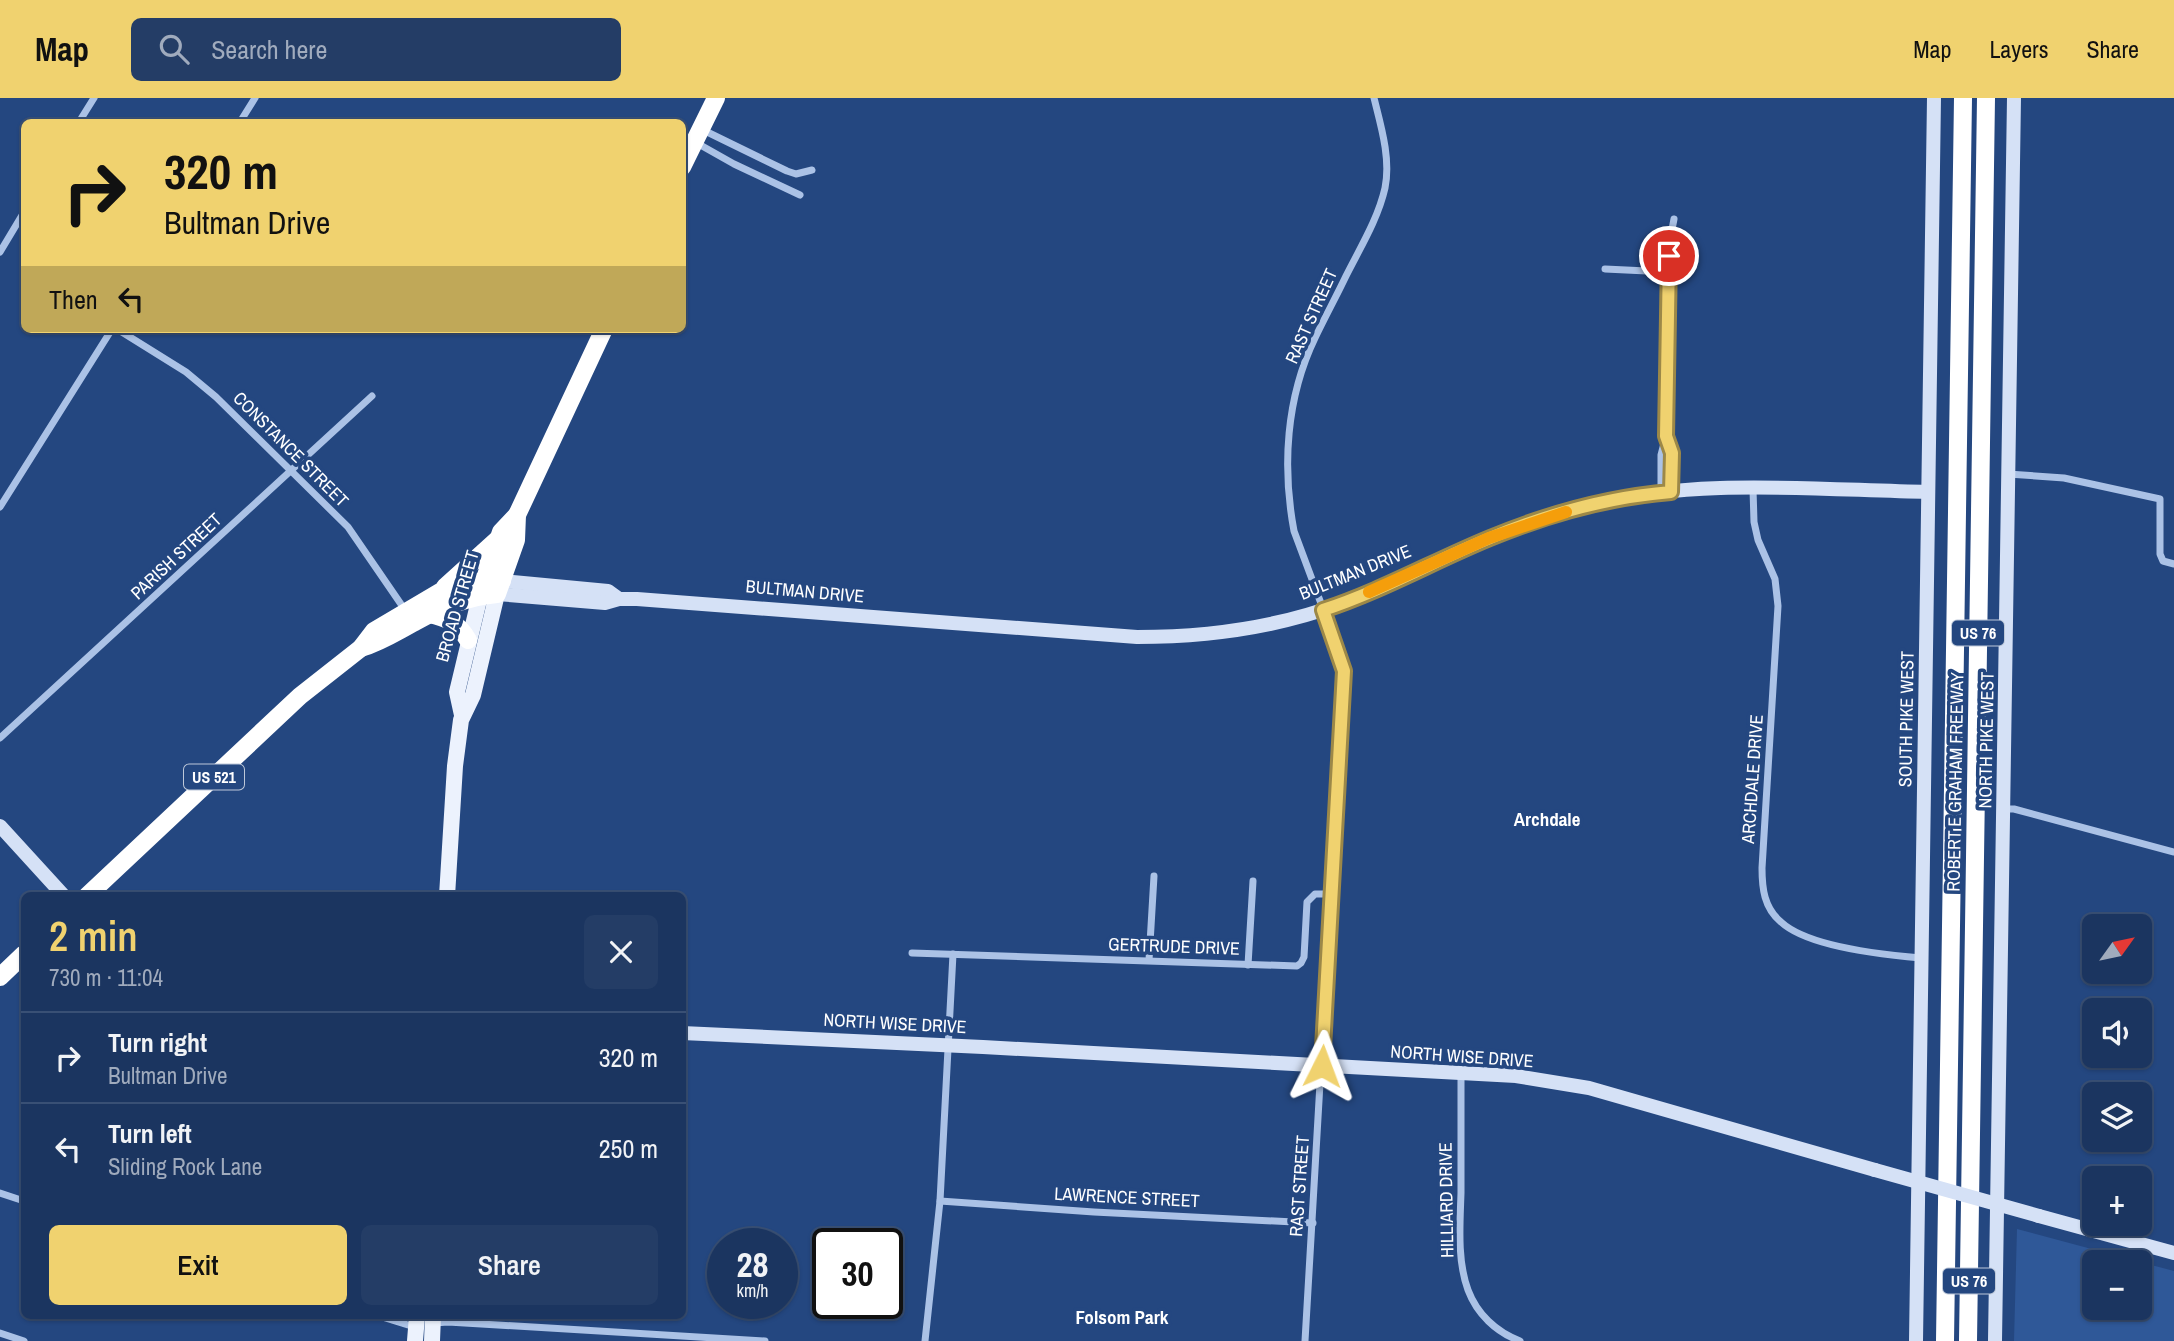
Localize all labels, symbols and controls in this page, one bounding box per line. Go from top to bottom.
search box [131,18,621,81]
text: Map [35,27,89,71]
icon: search [155,30,193,68]
text: Search here [211,32,327,67]
text: Map [1913,33,1951,65]
text: Layers [1989,33,2048,65]
text: Share [2086,33,2139,65]
text: 320 m [164,138,278,204]
icon: right [49,147,140,238]
text: Bultman Drive [164,201,330,244]
pin [1639,226,1699,286]
icon: arrive [1650,237,1688,275]
street label: RAST STREET [1279,265,1343,367]
icon: left [112,280,150,318]
text: Then [49,282,98,317]
street label: CONSTANCE STREET [228,386,354,512]
street label: PARISH STREET [125,507,227,605]
street label: BULTMAN DRIVE [1295,538,1415,606]
street label: BROAD STREET [429,547,485,665]
street label: BULTMAN DRIVE [745,573,865,609]
road number: US 76 [1952,620,2004,646]
street label: SOUTH PIKE WEST [1892,651,1920,787]
street label: NORTH PIKE WEST [1972,671,2000,809]
street label: ROBERT E GRAHAM FREEWAY [1941,672,1969,892]
street label: ARCHDALE DRIVE [1735,713,1769,846]
road number: US 521 [184,764,244,790]
district label: Archdale [1514,806,1581,832]
text: 2 min [49,908,138,964]
north arrow [2082,914,2152,984]
map controls [2082,914,2152,1320]
button: close [584,915,658,989]
street label: GERTRUDE DRIVE [1108,931,1240,961]
text: 730 m · 11:04 [49,962,163,993]
button: sound [2082,998,2152,1068]
street label: NORTH WISE DRIVE [823,1007,967,1039]
text: Turn right [108,1025,207,1060]
position arrow [1285,1029,1359,1103]
icon: right [49,1039,87,1077]
street label: NORTH WISE DRIVE [1390,1039,1534,1073]
text: 320 m [599,1040,658,1075]
text: Bultman Drive [108,1060,228,1091]
button: layers [2082,1082,2152,1152]
text: Turn left [108,1116,192,1151]
icon: left [49,1130,87,1168]
text: 250 m [599,1131,658,1166]
street label: RAST STREET [1283,1135,1315,1237]
street label: HILLIARD DRIVE [1432,1142,1460,1258]
text: Sliding Rock Lane [108,1151,262,1182]
button: + [2082,1166,2152,1236]
street label: LAWRENCE STREET [1054,1181,1200,1213]
button: Exit [49,1225,347,1305]
button: Share [361,1225,658,1305]
speed limit sign: 30 [812,1228,903,1319]
text: 28 [737,1241,768,1288]
button: − [2082,1250,2152,1320]
road number: US 76 [1943,1268,1995,1294]
text: km/h [737,1278,769,1303]
district label: Folsom Park [1076,1304,1169,1330]

